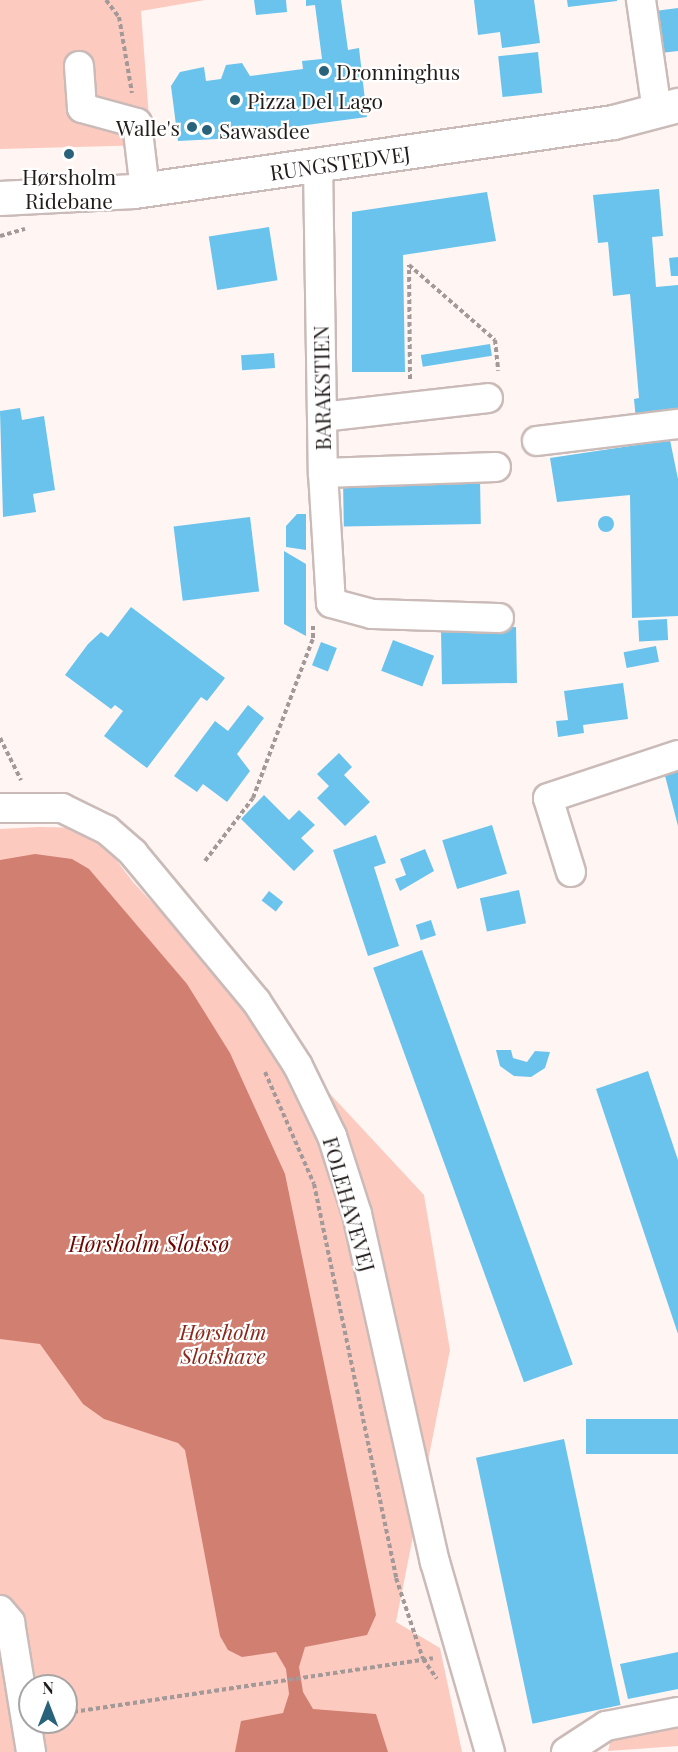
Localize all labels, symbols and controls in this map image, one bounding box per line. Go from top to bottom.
place label: Dronninghus [336,58,460,84]
marker: Dronninghus [317,64,331,78]
place label: Pizza Del Lago [247,87,383,113]
marker: Pizza Del Lago [228,93,242,107]
place label: Walle's [116,114,180,140]
place label: Sawasdee [219,117,310,143]
marker: Walle's [185,120,199,134]
marker: Sawasdee [200,123,214,137]
street label: RUNGSTEDVEJ [268,140,412,184]
marker: Hørsholm Ridebane [62,147,76,161]
place label: Hørsholm Ridebane [22,163,116,213]
street label: BARAKSTIEN [307,325,335,451]
street label: FOLEHAVEVEJ [319,1134,381,1274]
water label: Hørsholm Slotssø [69,1231,229,1257]
park label: Hørsholm Slotshave [180,1318,266,1368]
north arrow [18,1674,78,1734]
text: N [42,1677,54,1698]

